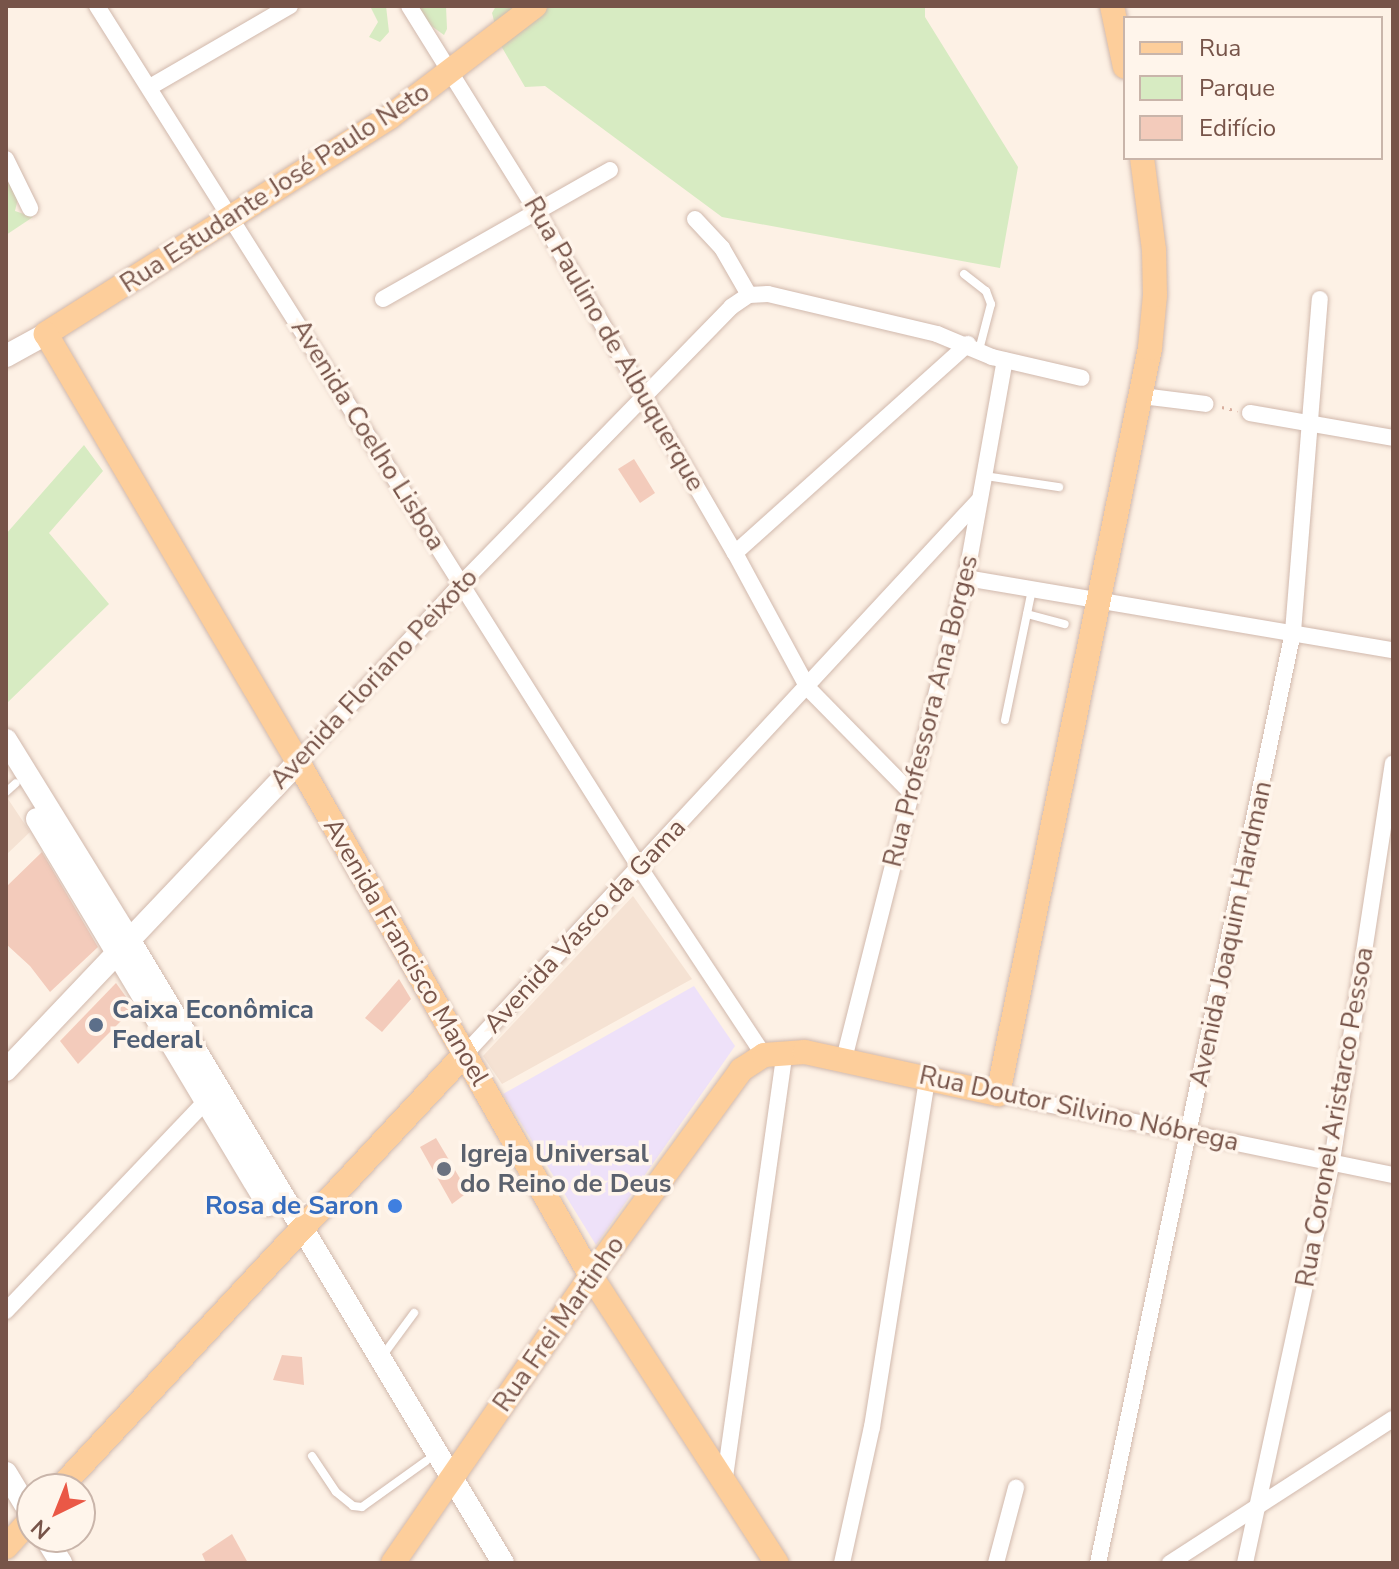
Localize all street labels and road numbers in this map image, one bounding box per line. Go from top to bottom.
street label: Rua Estudante José Paulo Neto [115,76,435,300]
street label: Rua Paulino de Albuquerque [517,191,711,497]
street label: Avenida Coelho Lisboa [284,314,452,556]
street label: Rua Professora Ana Borges [877,552,985,870]
street label: Avenida Floriano Peixoto [264,562,484,796]
street label: Avenida Joaquim Hardman [1183,778,1279,1090]
street label: Avenida Vasco da Gama [478,812,692,1040]
street label: Avenida Francisco Manoel [317,813,495,1091]
street label: Rua Coronel Aristarco Pessoa [1290,945,1380,1289]
street label: Rua Doutor Silvino Nóbrega [916,1060,1242,1158]
street label: Rua Frei Martinho [487,1230,631,1418]

